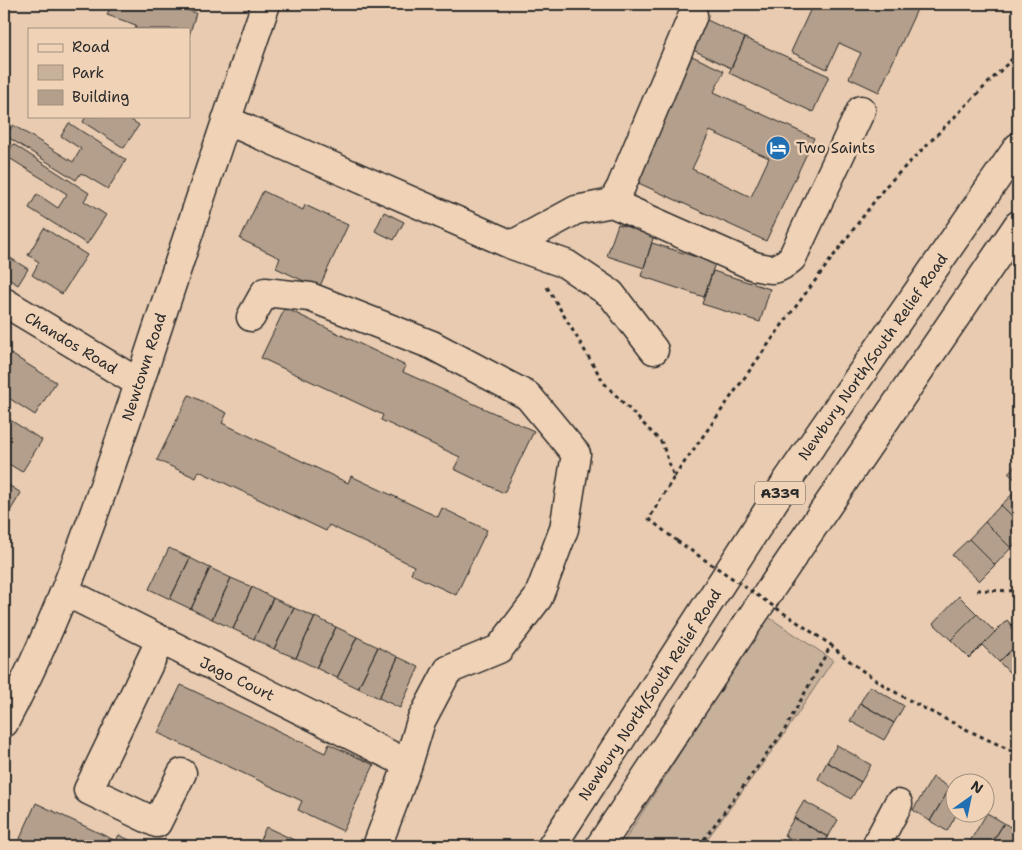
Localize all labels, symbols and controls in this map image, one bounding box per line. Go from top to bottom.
legend [28,28,190,118]
text: Road [72,37,110,57]
text: Park [72,63,104,83]
text: Building [72,87,129,107]
hotel icon: Two Saints [765,135,791,161]
place label: Two Saints [796,138,875,158]
street label: Newbury North/South Relief Road [794,249,953,464]
street label: Chandos Road [21,307,122,379]
street label: Newtown Road [117,310,171,424]
road number: A339 [755,482,805,504]
street label: Newbury North/South Relief Road [574,585,726,805]
street label: Jago Court [196,652,278,706]
north arrow [944,772,994,822]
text: N [968,777,987,798]

